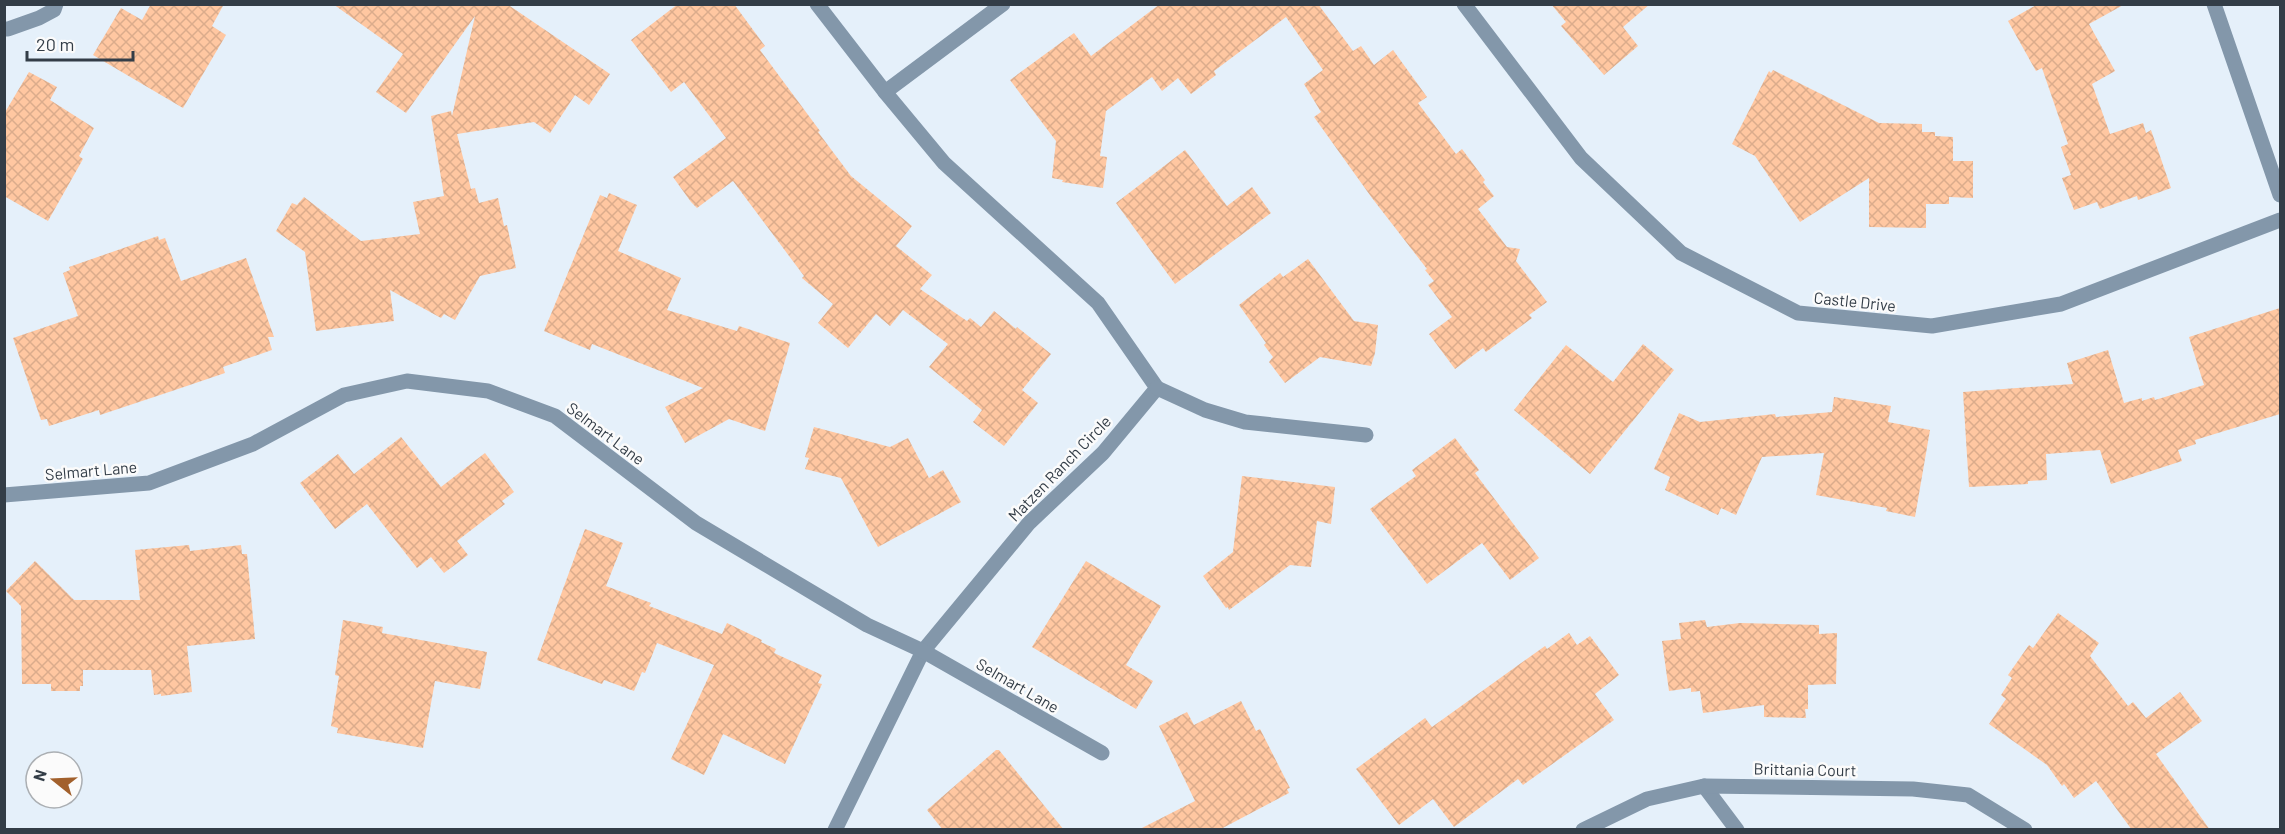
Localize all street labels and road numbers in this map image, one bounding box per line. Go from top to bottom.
street label: Castle Drive [1813,287,1897,315]
street label: Selmart Lane [563,398,649,468]
street label: Matzen Ranch Circle [1004,411,1114,525]
street label: Selmart Lane [44,457,138,483]
street label: Selmart Lane [973,654,1063,716]
street label: Brittania Court [1753,759,1857,779]

